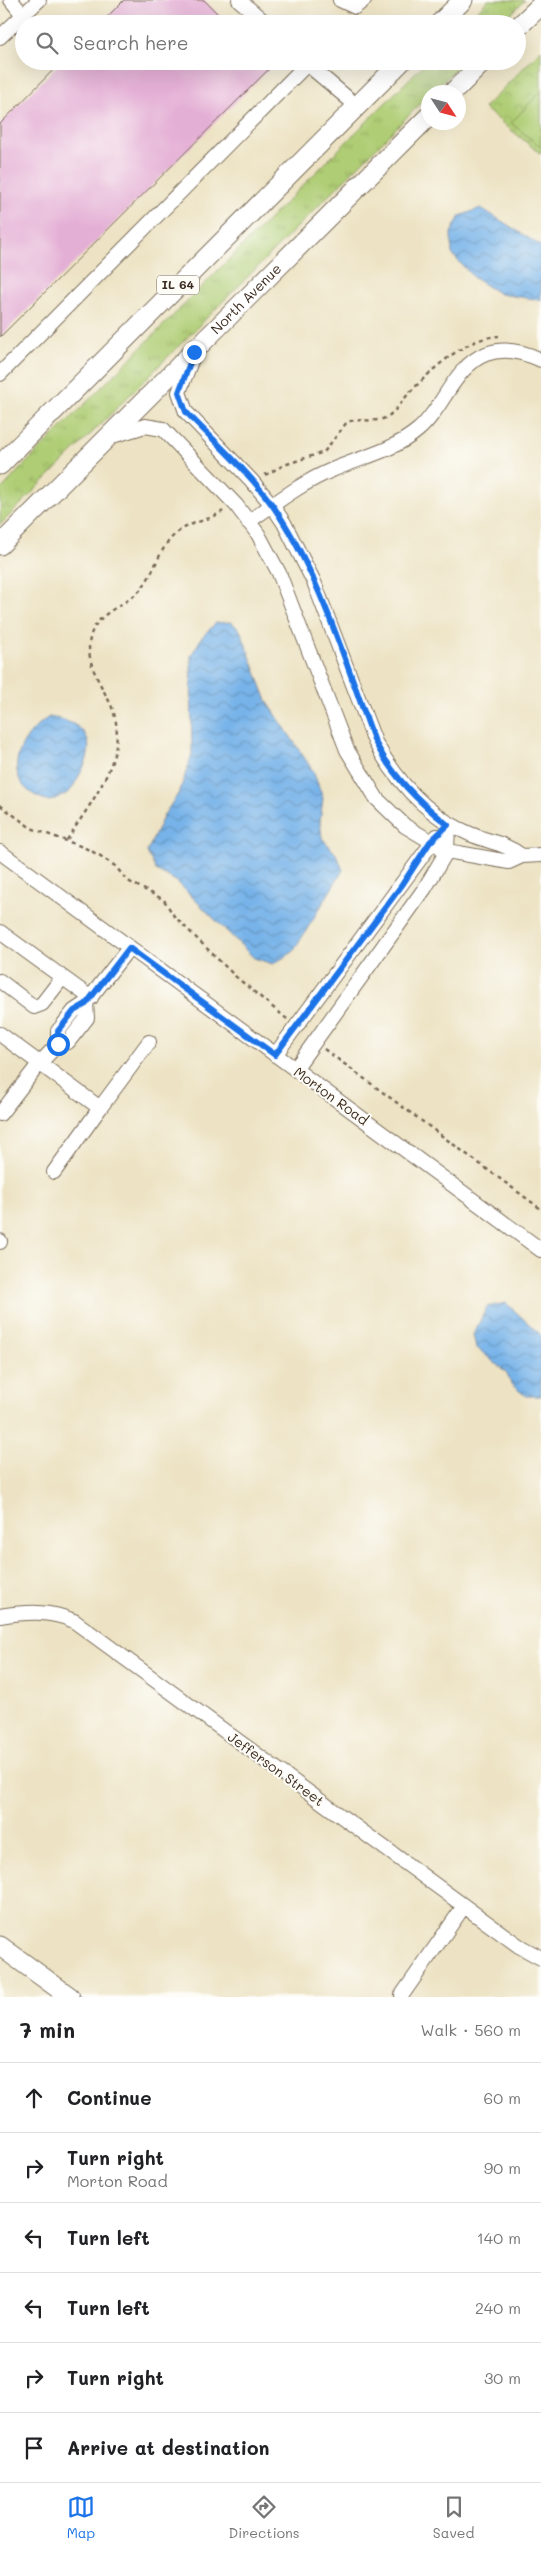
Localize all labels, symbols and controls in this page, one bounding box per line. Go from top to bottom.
search box [15,15,526,70]
icon: search [33,29,61,57]
text: Search here [73,30,189,55]
north arrow [421,85,466,130]
street label: North Avenue [206,259,285,338]
road number: IL 64 [157,276,199,294]
route end [183,341,206,364]
route start [47,1033,70,1056]
street label: Morton Road [290,1062,373,1129]
street label: Jefferson Street [224,1727,328,1810]
text: 7 min [20,2016,75,2043]
text: Walk · 560 m [421,2019,521,2040]
icon: ahead [20,2084,48,2112]
text: Continue [67,2085,152,2110]
text: 60 m [484,2087,521,2108]
text: Turn right [67,2145,164,2170]
icon: right [20,2154,48,2182]
text: 90 m [484,2157,521,2178]
text: Morton Road [67,2170,168,2191]
icon: left [20,2224,48,2252]
text: Turn left [67,2225,150,2250]
text: 140 m [477,2227,521,2248]
icon: left [20,2294,48,2322]
text: Turn left [67,2295,150,2320]
text: 240 m [475,2297,521,2318]
icon: right [20,2364,48,2392]
text: Turn right [67,2365,164,2390]
text: 30 m [484,2367,521,2388]
icon: arrive [20,2434,48,2462]
text: Arrive at destination [67,2435,270,2460]
tab: Map [67,2493,95,2542]
tab: Directions [228,2493,300,2542]
tab: Saved [433,2493,474,2542]

